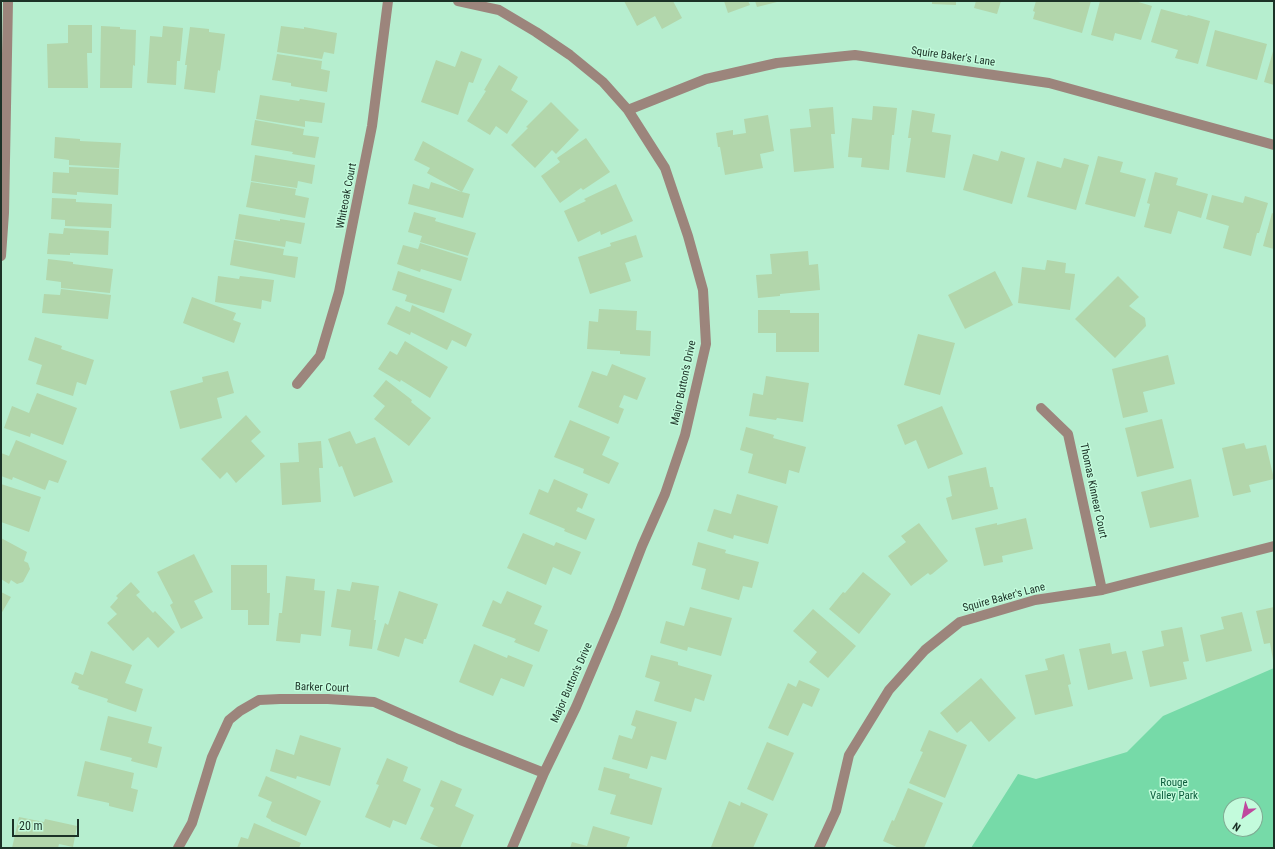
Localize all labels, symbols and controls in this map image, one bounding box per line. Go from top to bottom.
street label: Squire Baker's Lane [910,45,996,69]
street label: Whiteoak Court [334,162,360,230]
street label: Major Button's Drive [669,339,699,427]
street label: Thomas Kinnear Court [1076,442,1110,540]
street label: Squire Baker's Lane [961,581,1047,615]
street label: Major Button's Drive [548,641,596,725]
street label: Barker Court [295,680,349,696]
park label: Rouge Valley Park [1150,776,1198,802]
north arrow [1223,797,1263,837]
scale bar [14,811,81,837]
text: 20 m [19,819,43,833]
text: N [1230,819,1243,834]

